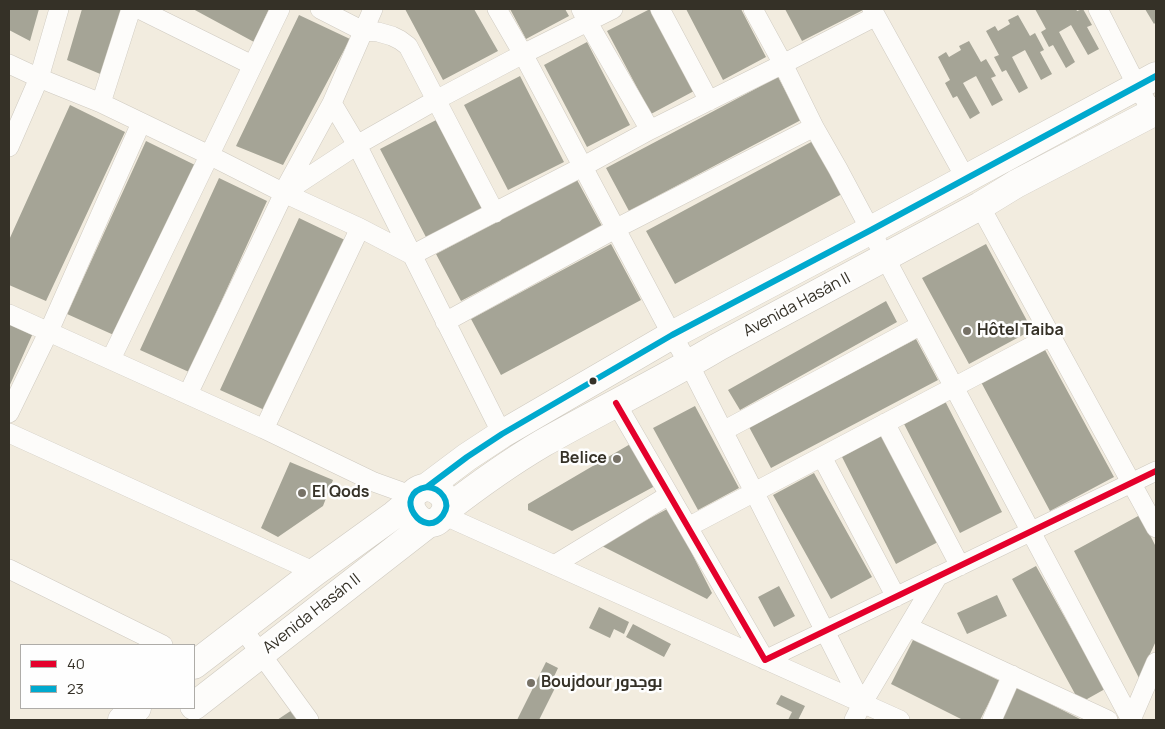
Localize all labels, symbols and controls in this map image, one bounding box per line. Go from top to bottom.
street label: Avenida Hasán II [740,269,854,341]
place label: Hôtel Taiba [977,321,1064,341]
marker: Hôtel Taiba [961,325,973,337]
unlabelled marker [588,376,598,386]
place label: Belice [560,449,607,469]
marker: Belice [611,453,623,465]
place label: El Qods [312,483,369,503]
marker: El Qods [296,487,308,499]
street label: Avenida Hasán II [259,570,365,658]
legend [20,644,195,709]
text: 40 [67,653,85,674]
place label: Boujdour بوجدور [541,673,662,693]
marker: Boujdour بوجدور [525,677,537,689]
text: 23 [67,678,84,699]

